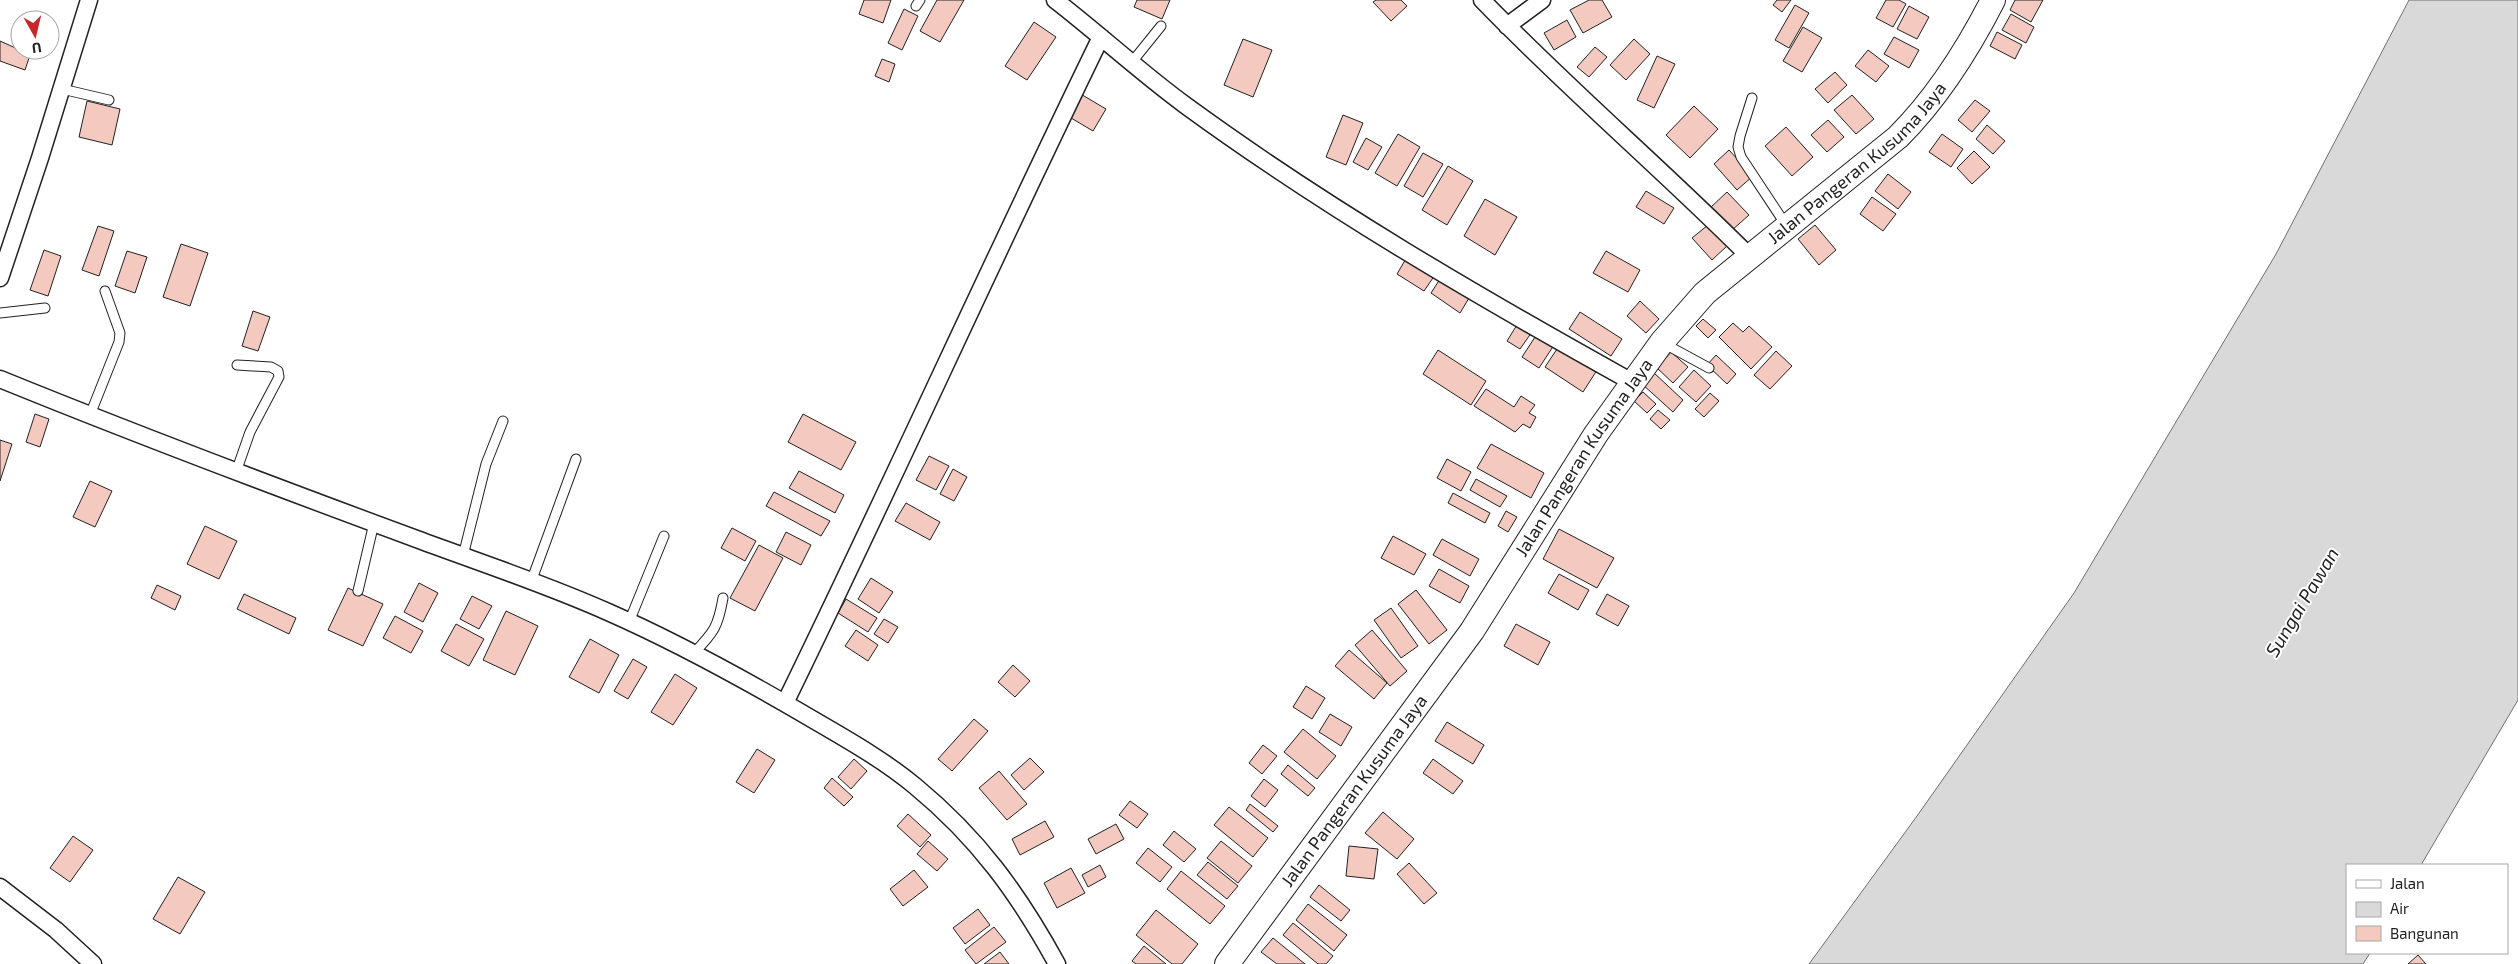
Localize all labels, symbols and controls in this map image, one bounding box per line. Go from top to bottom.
north arrow [10,10,60,60]
text: U [31,39,43,57]
street label: Jalan Pangeran Kusuma Jaya [1763,77,1950,248]
street label: Jalan Pangeran Kusuma Jaya [1510,354,1657,560]
water label: Sungai Pawan [2260,543,2343,660]
street label: Jalan Pangeran Kusuma Jaya [1276,690,1431,891]
legend [2346,864,2508,954]
text: Jalan [2390,874,2425,892]
text: Air [2390,899,2409,917]
text: Bangunan [2390,924,2459,942]

